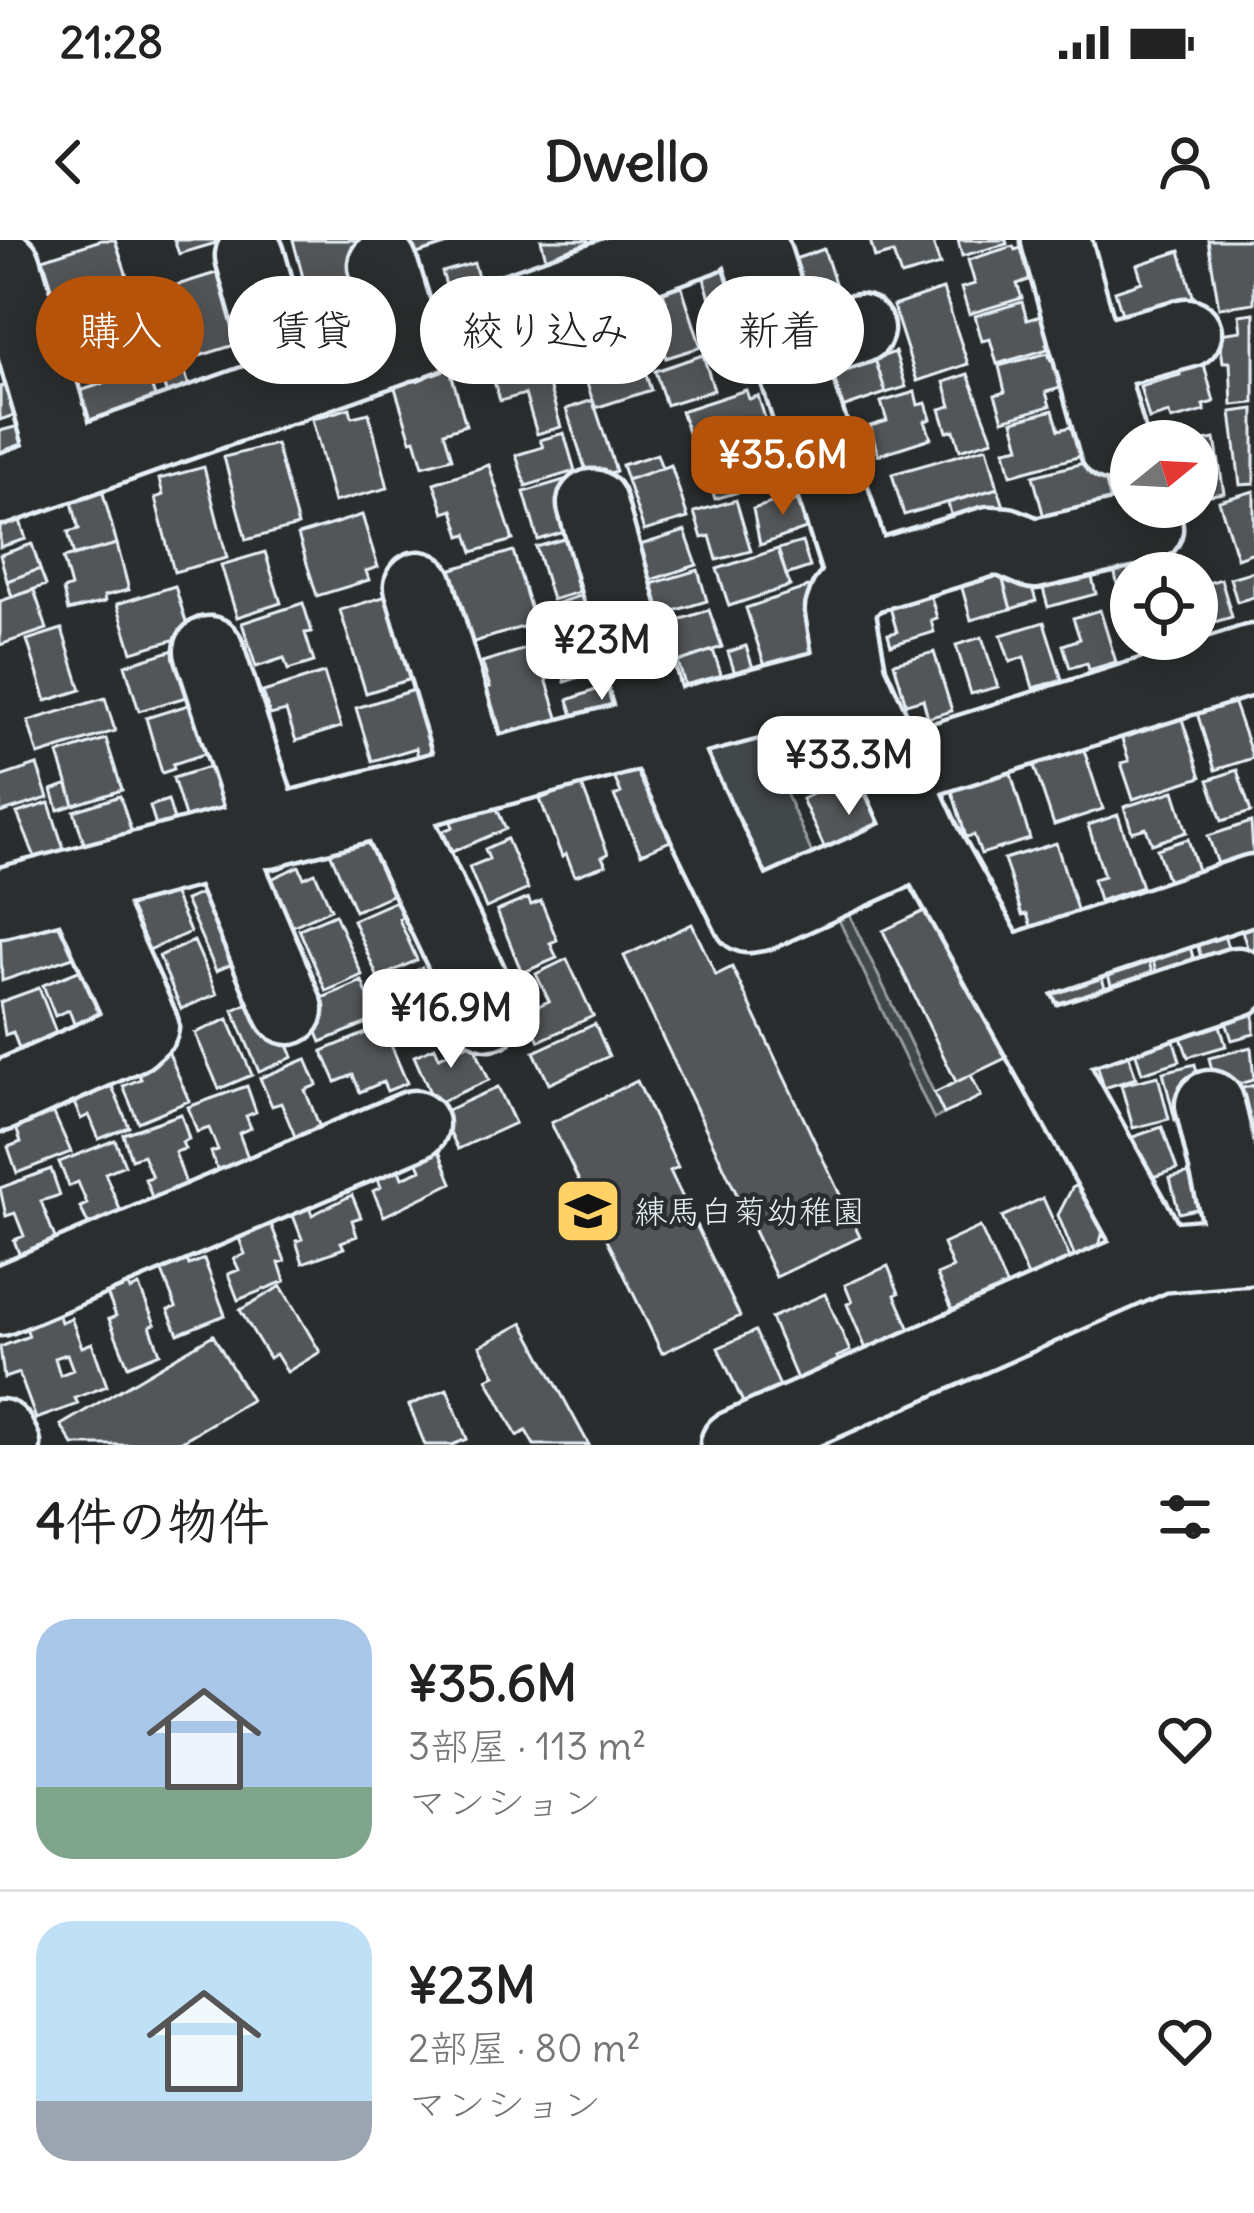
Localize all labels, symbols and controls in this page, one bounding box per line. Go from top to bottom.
text: 21:28 [60,14,163,70]
text: Dwello [545,128,709,196]
icon: back [36,129,102,195]
icon: person [1152,129,1218,195]
chip: 購入 [36,276,204,384]
chip: 賃貸 [228,276,396,384]
chip: 絞り込み [420,276,672,384]
chip: 新着 [696,276,864,384]
pin: ¥35.6M [685,416,881,518]
north arrow [1110,420,1218,528]
map controls [1110,420,1218,660]
text: ¥35.6M [718,430,848,479]
button: locate [1110,552,1218,660]
pin: ¥23M [531,601,673,703]
text: ¥23M [553,615,651,664]
pin: ¥33.3M [751,716,947,818]
text: ¥33.3M [784,730,914,779]
pin: ¥16.9M [353,969,549,1071]
text: ¥16.9M [390,983,512,1032]
school or university icon: 練馬白菊幼稚園 [553,1176,623,1246]
place label: 練馬白菊幼稚園 [634,1190,865,1232]
icon: filters [1152,1484,1218,1550]
text: 4件の物件 [36,1489,269,1553]
text: ¥35.6M [408,1651,578,1715]
icon: home [132,1667,276,1811]
icon: heart [1152,1706,1218,1772]
text: 3部屋 · 113 m² [408,1722,647,1771]
text: マンション [408,1778,601,1827]
text: ¥23M [408,1953,536,2017]
icon: home [132,1969,276,2113]
icon: heart [1152,2008,1218,2074]
text: 2部屋 · 80 m² [408,2024,641,2073]
text: マンション [408,2080,601,2129]

